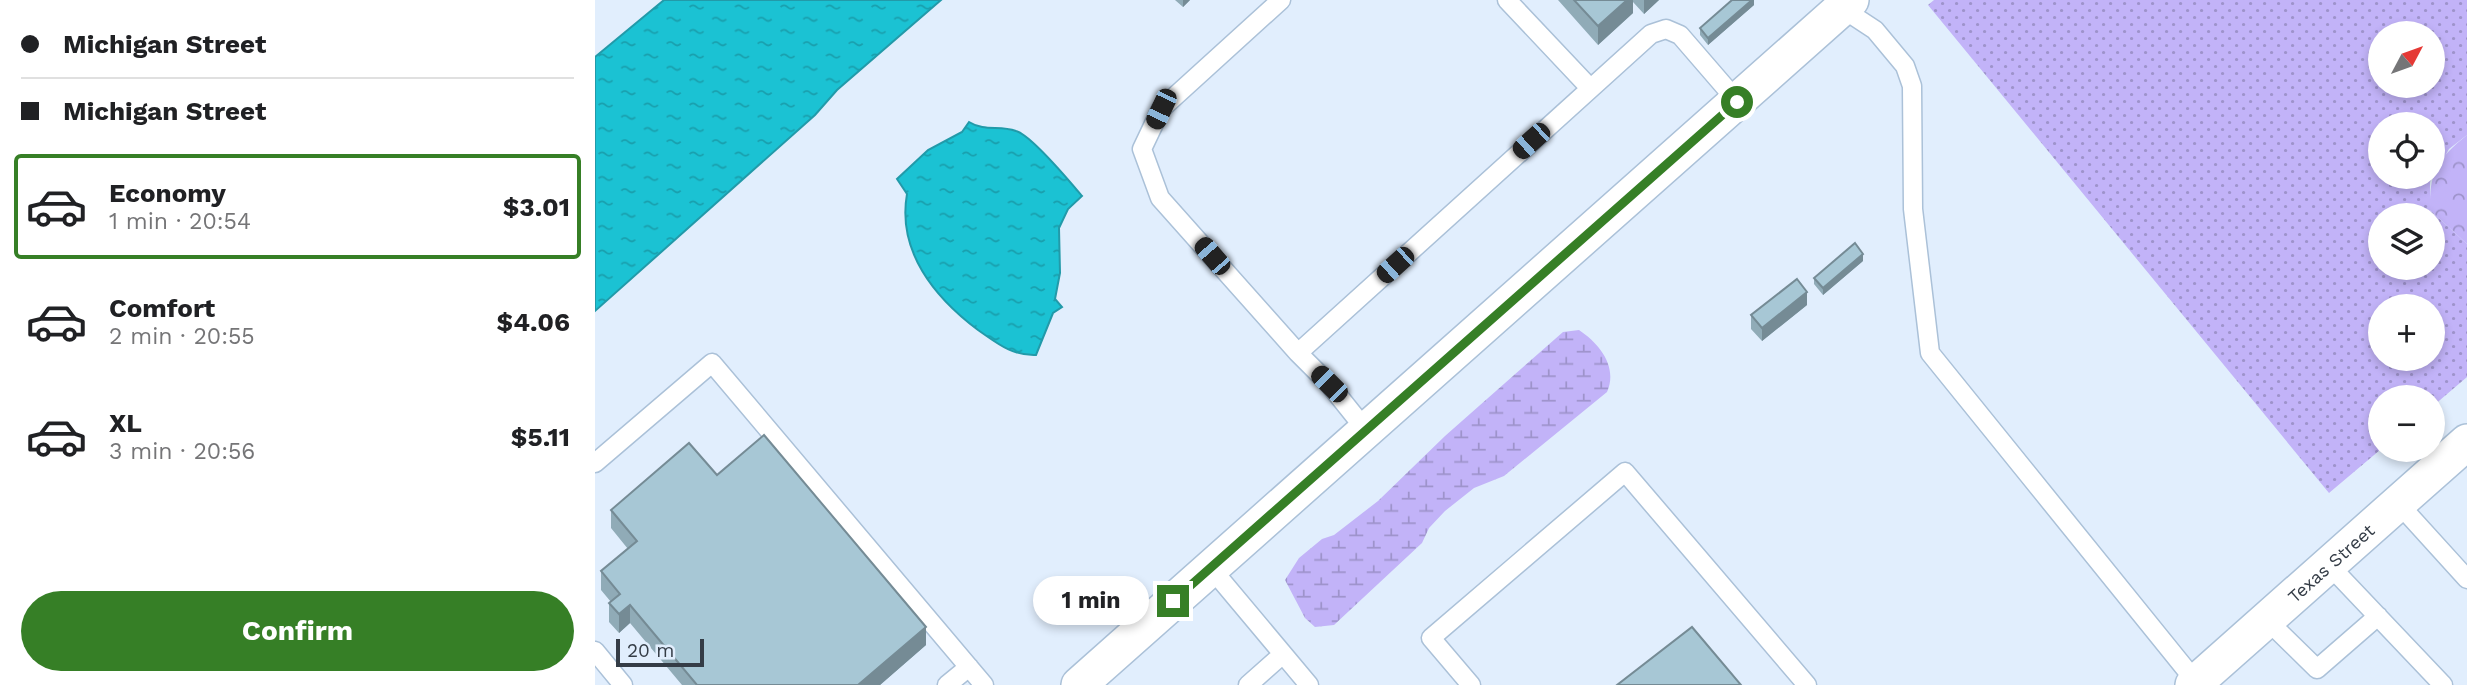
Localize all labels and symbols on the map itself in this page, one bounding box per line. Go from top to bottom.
north arrow [2368,21,2445,98]
car [1143,86,1180,132]
route start [1721,86,1753,118]
car [1509,119,1554,163]
car [1191,233,1234,279]
car [1373,243,1418,287]
car [1307,362,1352,406]
street label: Texas Street [2283,519,2379,607]
callout: 1 min [1033,576,1149,626]
route end [1157,585,1189,617]
scale bar [616,636,703,668]

